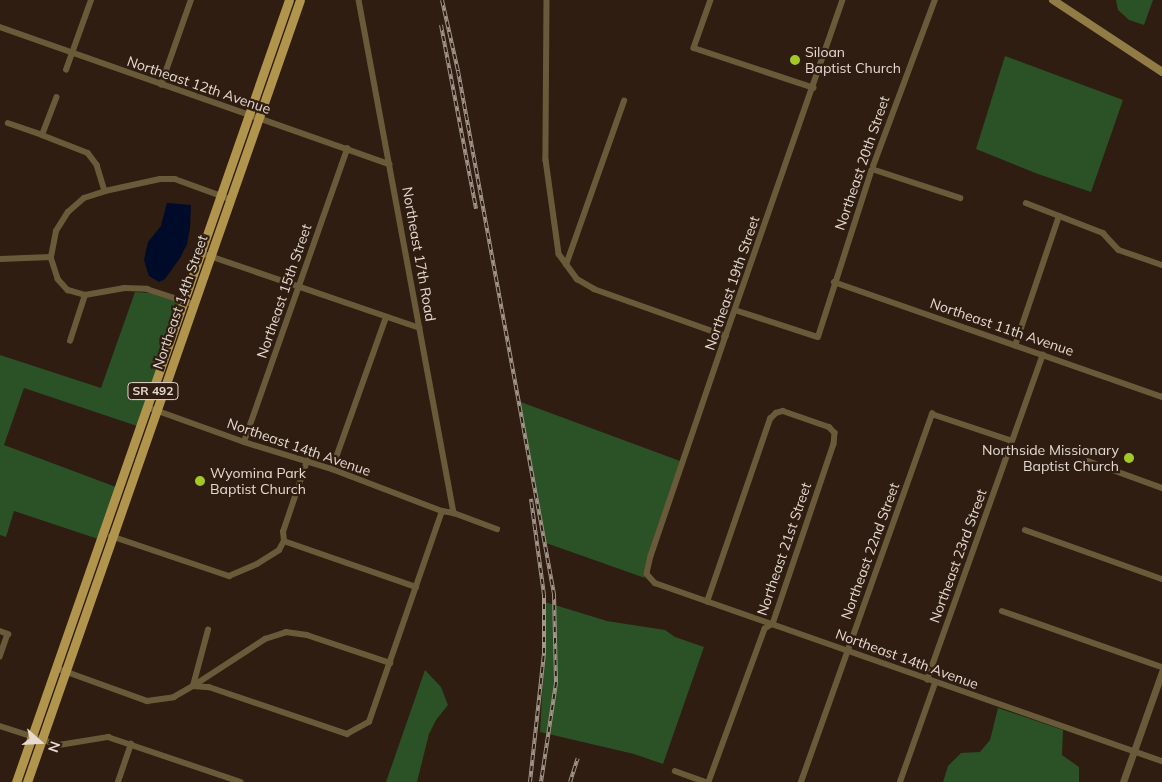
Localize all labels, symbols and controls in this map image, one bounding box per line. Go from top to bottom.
place label: Siloan Baptist Church [805,44,901,76]
street label: Northeast 12th Avenue [125,53,273,117]
marker: Siloan Baptist Church [789,54,801,66]
street label: Northeast 20th Street [831,94,893,232]
street label: Northeast 17th Road [399,185,439,323]
street label: Northeast 19th Street [701,214,763,352]
street label: Northeast 15th Street [253,222,315,360]
street label: Northeast 14th Street [149,233,211,371]
street label: Northeast 11th Avenue [928,295,1076,359]
road number: SR 492 [127,382,179,401]
street label: Northeast 14th Avenue [225,415,373,479]
place label: Northside Missionary Baptist Church [982,442,1119,474]
marker: Northside Missionary Baptist Church [1123,452,1135,464]
place label: Wyomina Park Baptist Church [210,465,306,498]
marker: Wyomina Park Baptist Church [194,475,206,487]
street label: Northeast 21st Street [753,480,815,618]
street label: Northeast 22nd Street [837,480,903,622]
street label: Northeast 23rd Street [926,487,990,625]
street label: Northeast 14th Avenue [833,625,981,693]
north arrow [15,717,65,767]
text: N [44,739,64,755]

